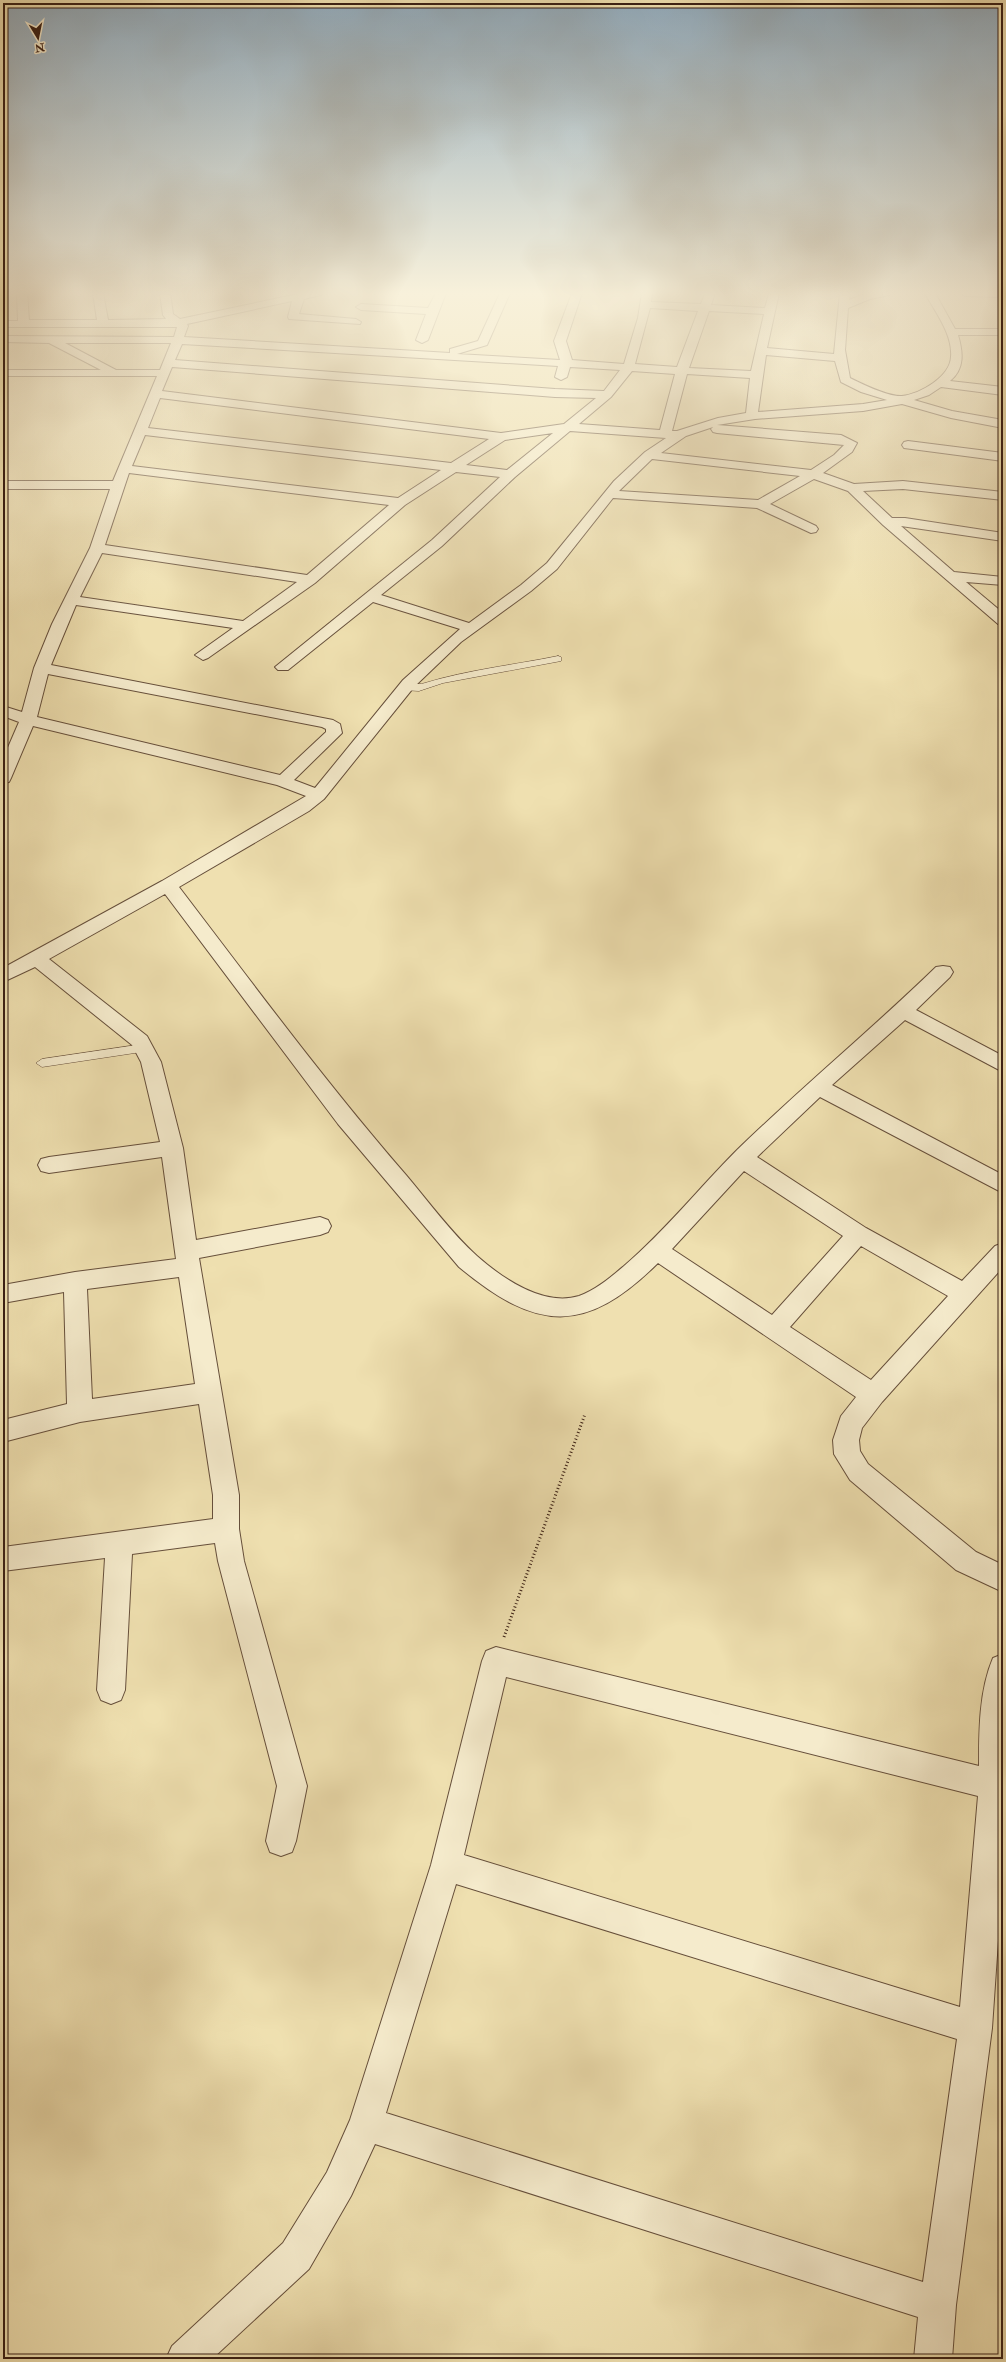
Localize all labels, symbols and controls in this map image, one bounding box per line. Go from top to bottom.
north arrow [18,18,58,58]
text: N [33,40,47,55]

